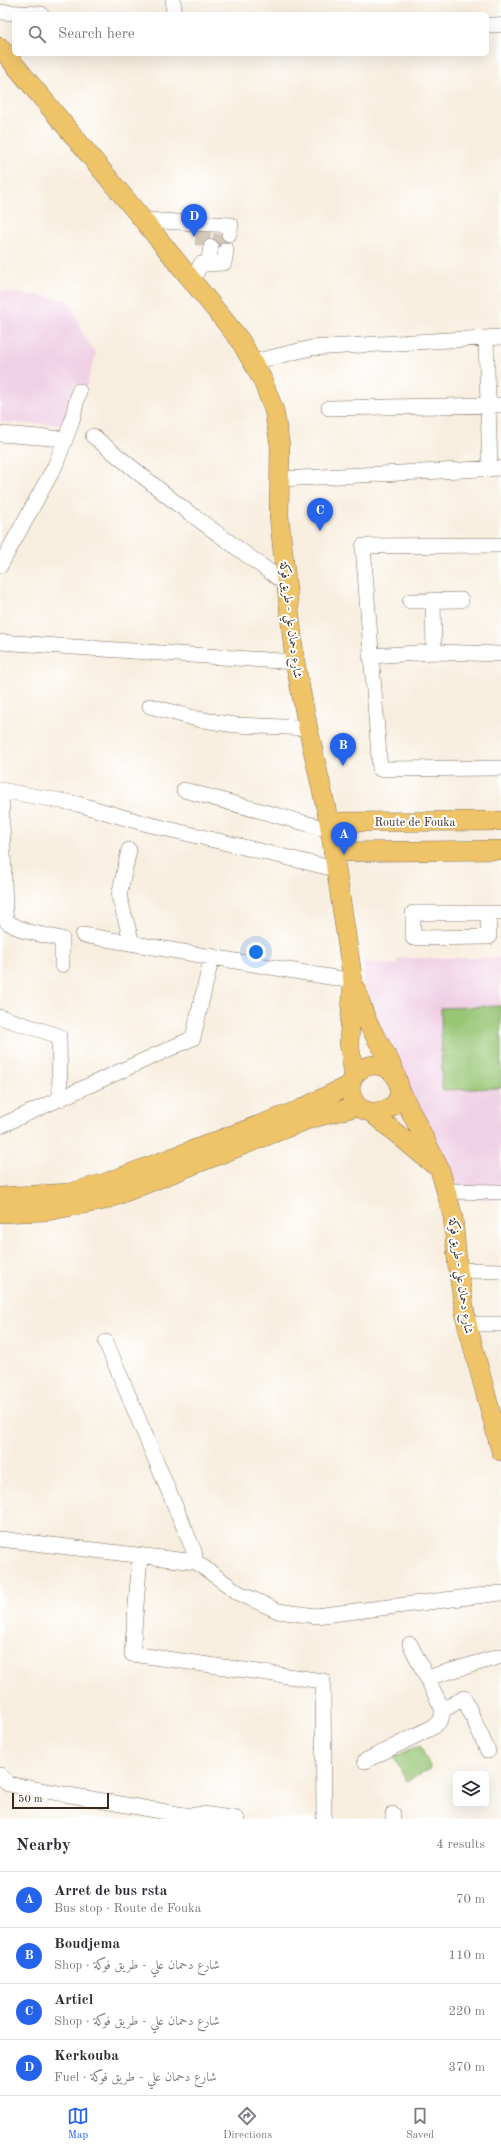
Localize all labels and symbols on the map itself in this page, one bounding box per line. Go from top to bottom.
pin: D [181,204,207,237]
pin: C [307,498,333,531]
street label: شارع دحمان علي - طريق فوكة [272,560,306,680]
pin: B [330,733,356,766]
street label: Route de Fouka [375,817,456,829]
pin: A [331,822,357,855]
your location [246,942,266,962]
street label: شارع دحمان علي - طريق فوكة [441,1216,477,1336]
scale bar [12,1791,109,1810]

